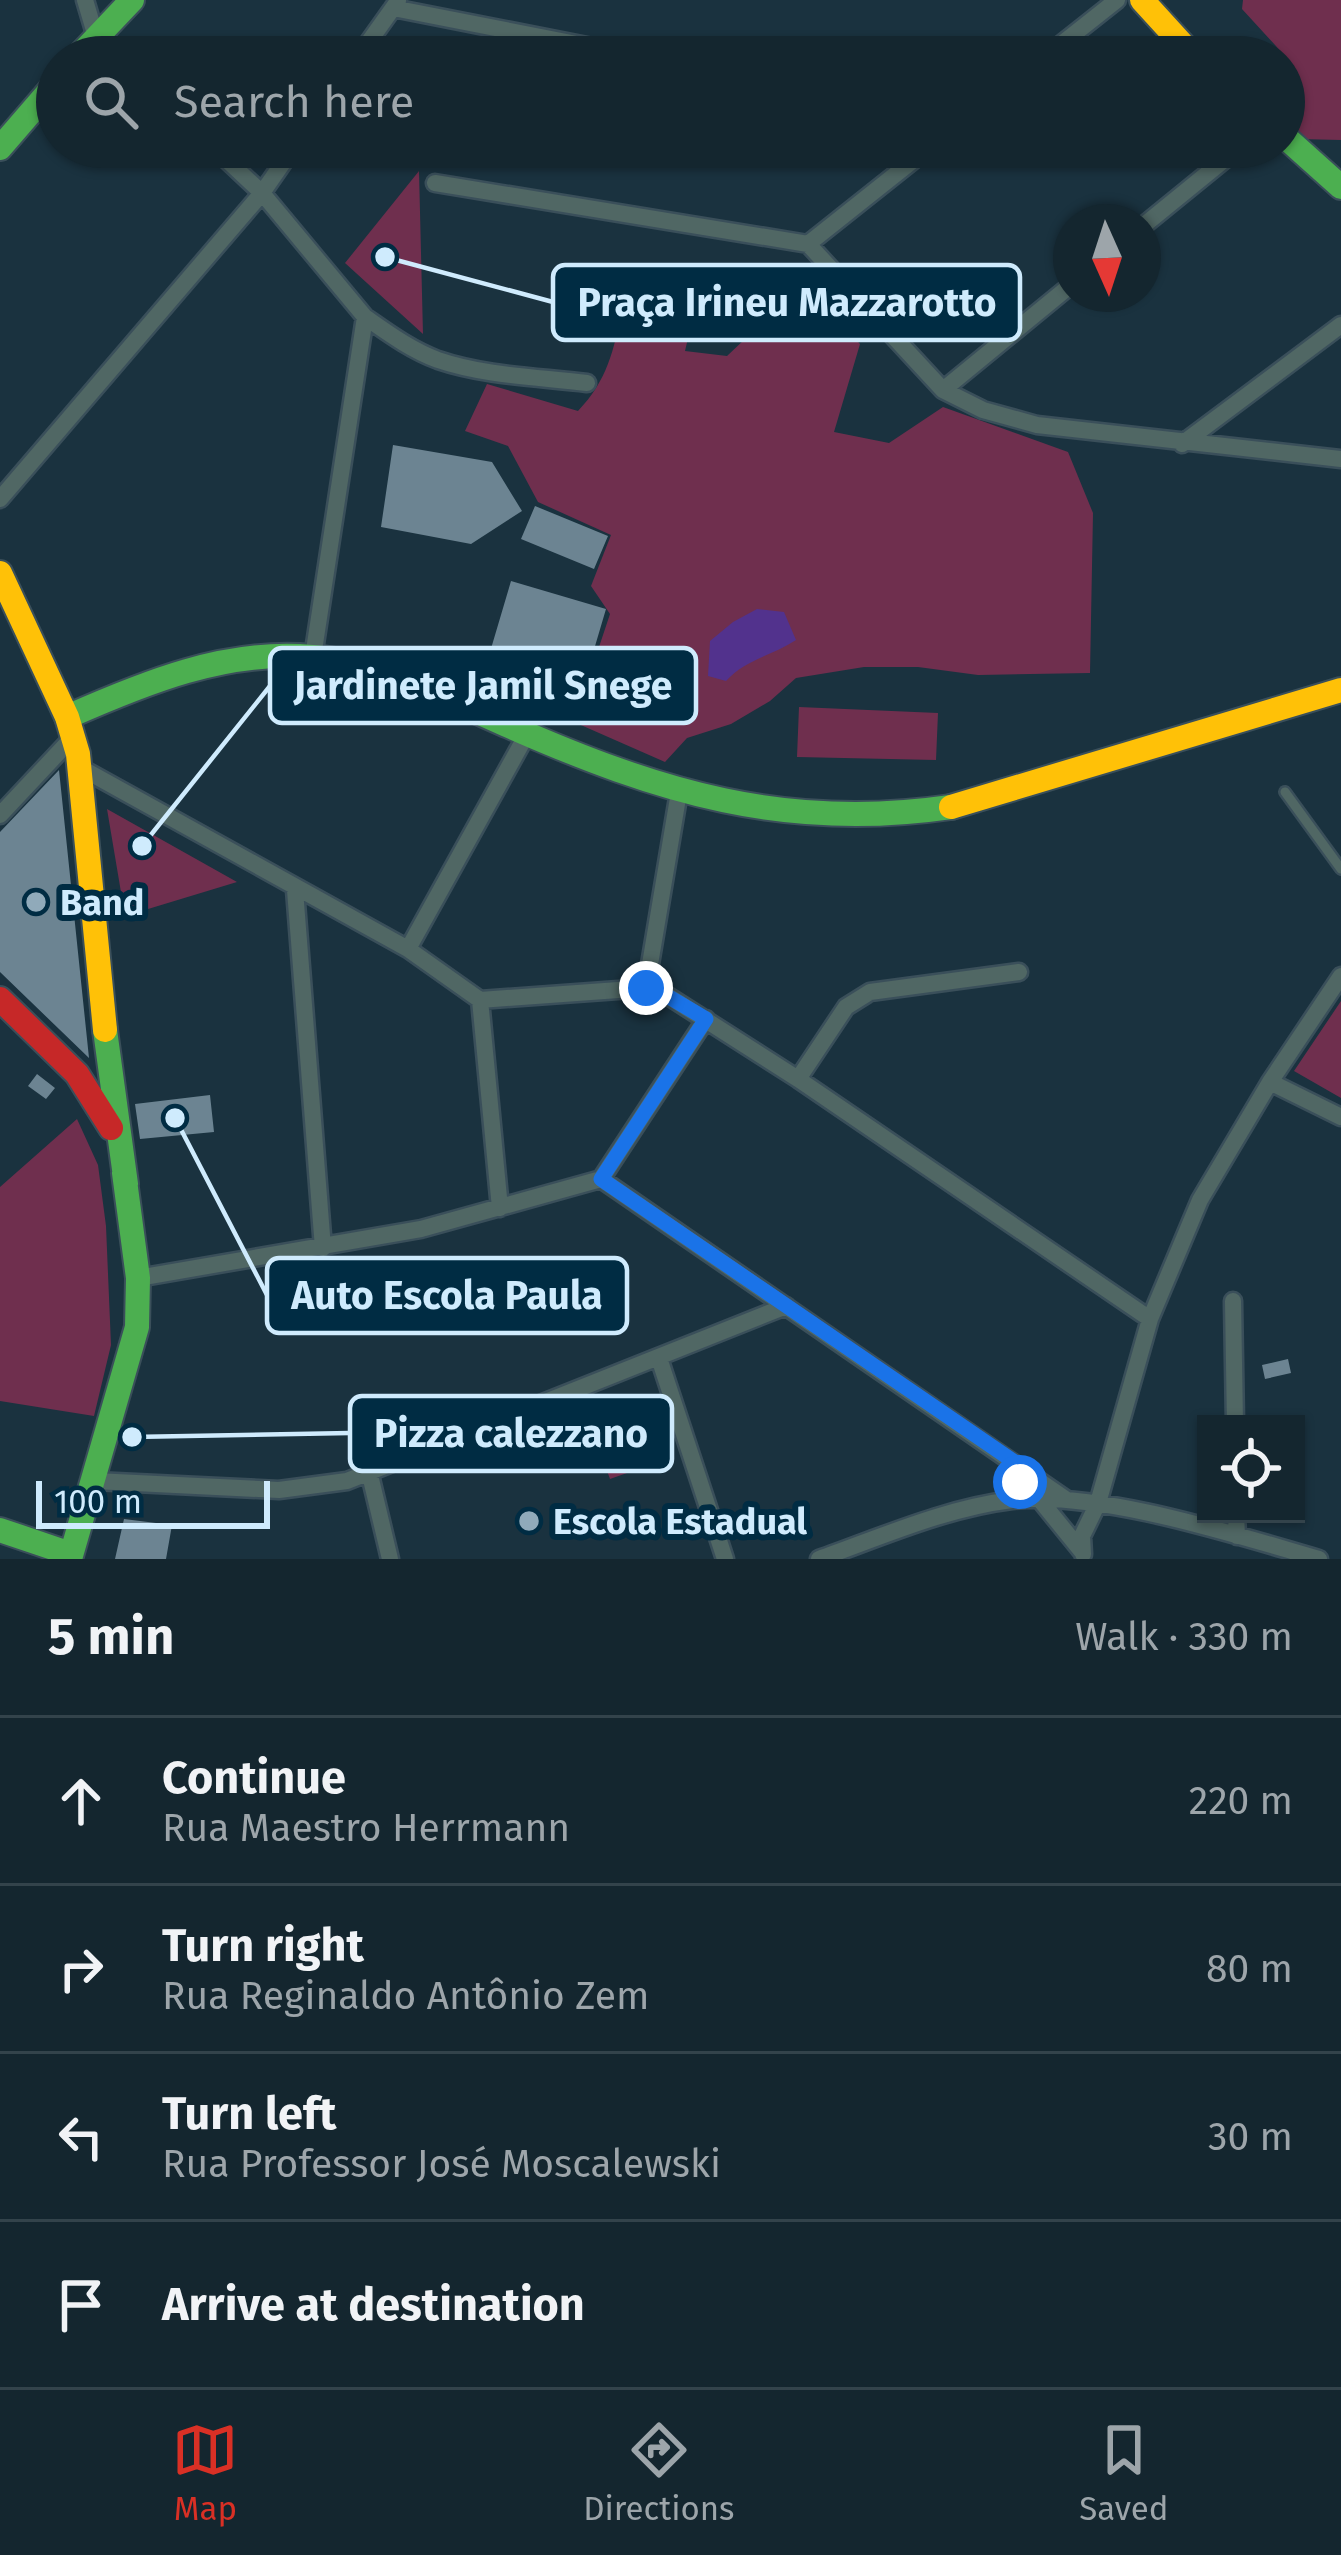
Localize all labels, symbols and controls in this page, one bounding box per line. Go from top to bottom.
search box [36,36,1305,168]
icon: search [78,69,144,135]
text: Search here [174,75,414,129]
north arrow [1053,204,1161,312]
callout: Praça Irineu Mazzarotto [553,265,1020,340]
text: Praça Irineu Mazzarotto [578,280,996,327]
callout: Jardinete Jamil Snege [270,648,696,723]
text: Jardinete Jamil Snege [293,663,672,709]
place label: Band [60,881,144,925]
marker: Band [23,889,49,915]
route end [619,961,673,1015]
callout: Auto Escola Paula [267,1258,627,1333]
text: Auto Escola Paula [290,1273,603,1319]
callout: Pizza calezzano [350,1396,672,1471]
text: Pizza calezzano [374,1411,648,1457]
map controls [1197,1415,1305,1523]
button: locate [1197,1415,1305,1523]
route start [993,1455,1047,1509]
scale bar [36,1475,270,1528]
text: 100 m [54,1482,142,1522]
place label: Escola Estadual [553,1500,807,1544]
marker: Escola Estadual [516,1508,542,1534]
text: 5 min [48,1606,174,1668]
text: Walk · 330 m [1075,1614,1293,1660]
text: Continue [162,1751,346,1805]
icon: ahead [48,1768,114,1834]
text: 220 m [1189,1778,1293,1824]
text: Rua Maestro Herrmann [162,1805,570,1851]
text: Turn right [162,1919,364,1973]
icon: right [48,1936,114,2002]
text: 80 m [1206,1946,1293,1992]
text: Rua Reginaldo Antônio Zem [162,1973,649,2019]
text: Turn left [162,2087,336,2141]
icon: left [48,2104,114,2170]
text: 30 m [1208,2114,1293,2160]
text: Rua Professor José Moscalewski [162,2141,721,2187]
icon: arrive [48,2272,114,2338]
text: Arrive at destination [162,2278,585,2332]
tab: Map [172,2417,238,2529]
tab: Directions [583,2417,735,2529]
tab: Saved [1079,2417,1169,2529]

